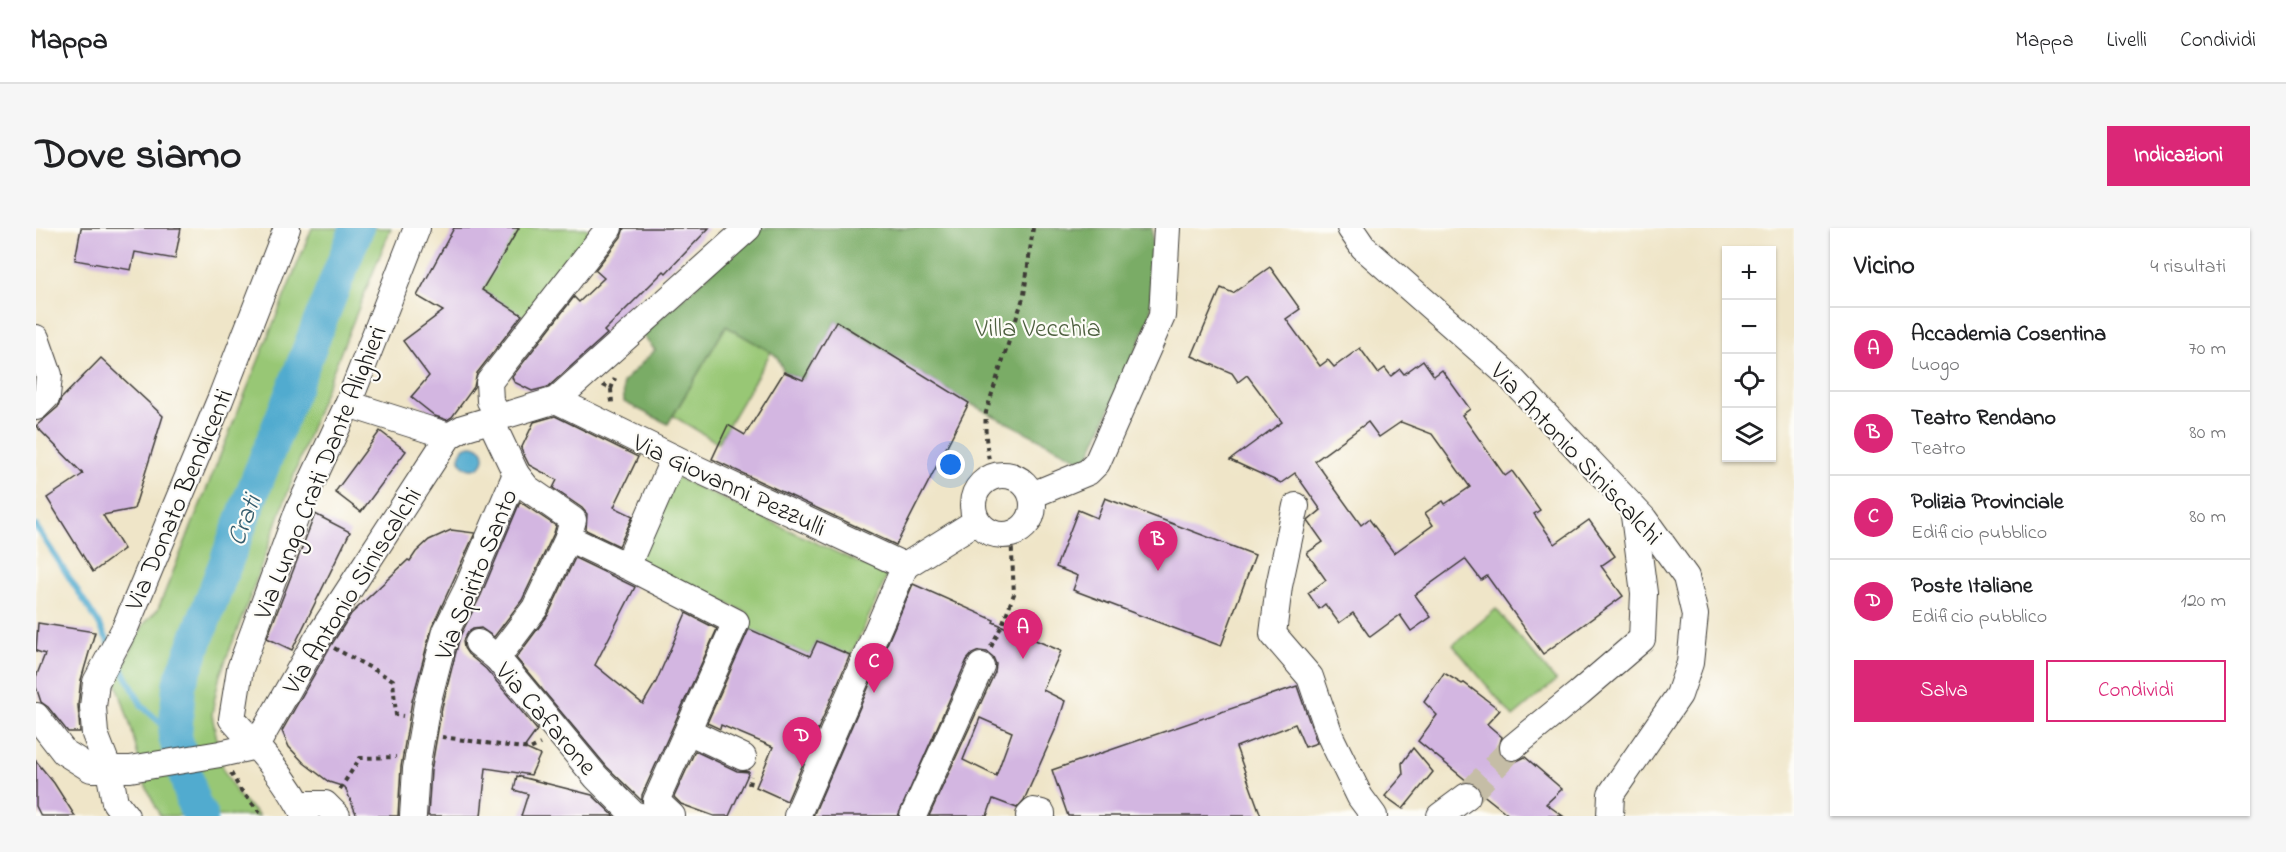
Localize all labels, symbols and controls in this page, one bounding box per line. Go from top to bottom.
text: Mappa [30,21,108,62]
text: Mappa [2015,26,2074,56]
text: Livelli [2107,26,2147,56]
text: Condividi [2180,26,2256,56]
text: Dove siamo [36,126,242,187]
button: Indicazioni [2107,126,2250,186]
map controls [1722,246,1776,462]
button: + [1722,246,1776,300]
text: Vicino [1854,248,1915,286]
text: 4 risultati [2150,253,2226,282]
button: − [1722,300,1776,354]
park label: Villa Vecchia [974,311,1101,349]
text: Accademia Cosentina [1911,319,2106,351]
street label: Via Lungo Crati Dante Alighieri [246,321,392,623]
text: A [1867,335,1880,364]
text: 70 m [2189,335,2226,364]
text: Luogo [1911,351,1960,380]
street label: Via Antonio Siniscalchi [1479,354,1670,555]
button: locate [1722,354,1776,408]
street label: Via Donato Bendicenti [116,383,245,618]
text: Teatro Rendano [1911,403,2056,435]
button: layers [1722,408,1776,462]
text: B [1867,419,1880,448]
text: 80 m [2189,419,2226,448]
street label: Via Giovanni Pezzulli [625,425,832,548]
text: Teatro [1911,435,1966,464]
your location [936,450,965,479]
street label: Via Antonio Siniscalchi [274,481,433,703]
street label: Via Spirito Santo [426,484,529,667]
text: Polizia Provinciale [1911,487,2064,519]
water label: Crati [219,490,267,550]
text: C [1868,503,1879,532]
text: 80 m [2189,503,2226,532]
text: Edificio pubblico [1911,519,2047,548]
pin: B [1138,522,1178,571]
text: Poste Italiane [1911,571,2033,603]
text: D [1866,587,1881,616]
text: 120 m [2181,587,2226,616]
text: Edificio pubblico [1911,603,2047,632]
pin: A [1004,610,1042,659]
pin: C [854,644,894,693]
street label: Via Cafarone [484,654,605,785]
button: Salva [1854,660,2034,722]
button: Condividi [2046,660,2226,722]
pin: D [782,718,822,767]

